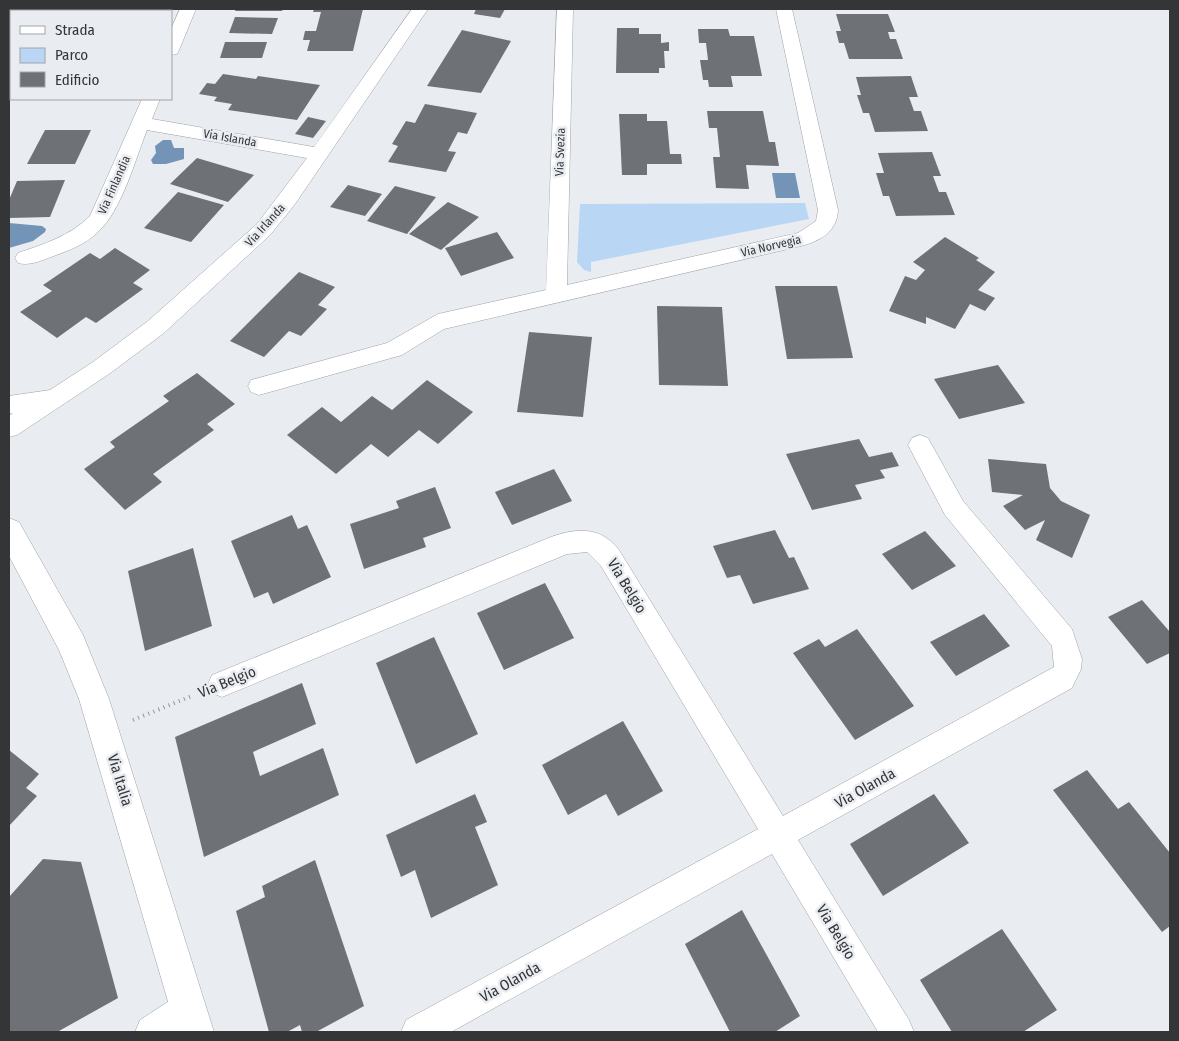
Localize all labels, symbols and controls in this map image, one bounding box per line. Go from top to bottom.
legend [10,10,172,100]
text: Strada [55,21,95,39]
text: Parco [55,46,88,64]
text: Edificio [55,71,100,89]
street label: Via Islanda [202,126,258,150]
street label: Via Svezia [552,127,568,176]
street label: Via Finlandia [95,153,133,216]
street label: Via Irlanda [242,201,288,249]
street label: Via Norvegia [740,232,803,260]
street label: Via Belgio [604,555,650,617]
street label: Via Belgio [196,662,259,702]
street label: Via Italia [104,752,136,808]
street label: Via Olanda [832,764,898,812]
street label: Via Belgio [813,901,859,963]
street label: Via Olanda [477,958,543,1006]

